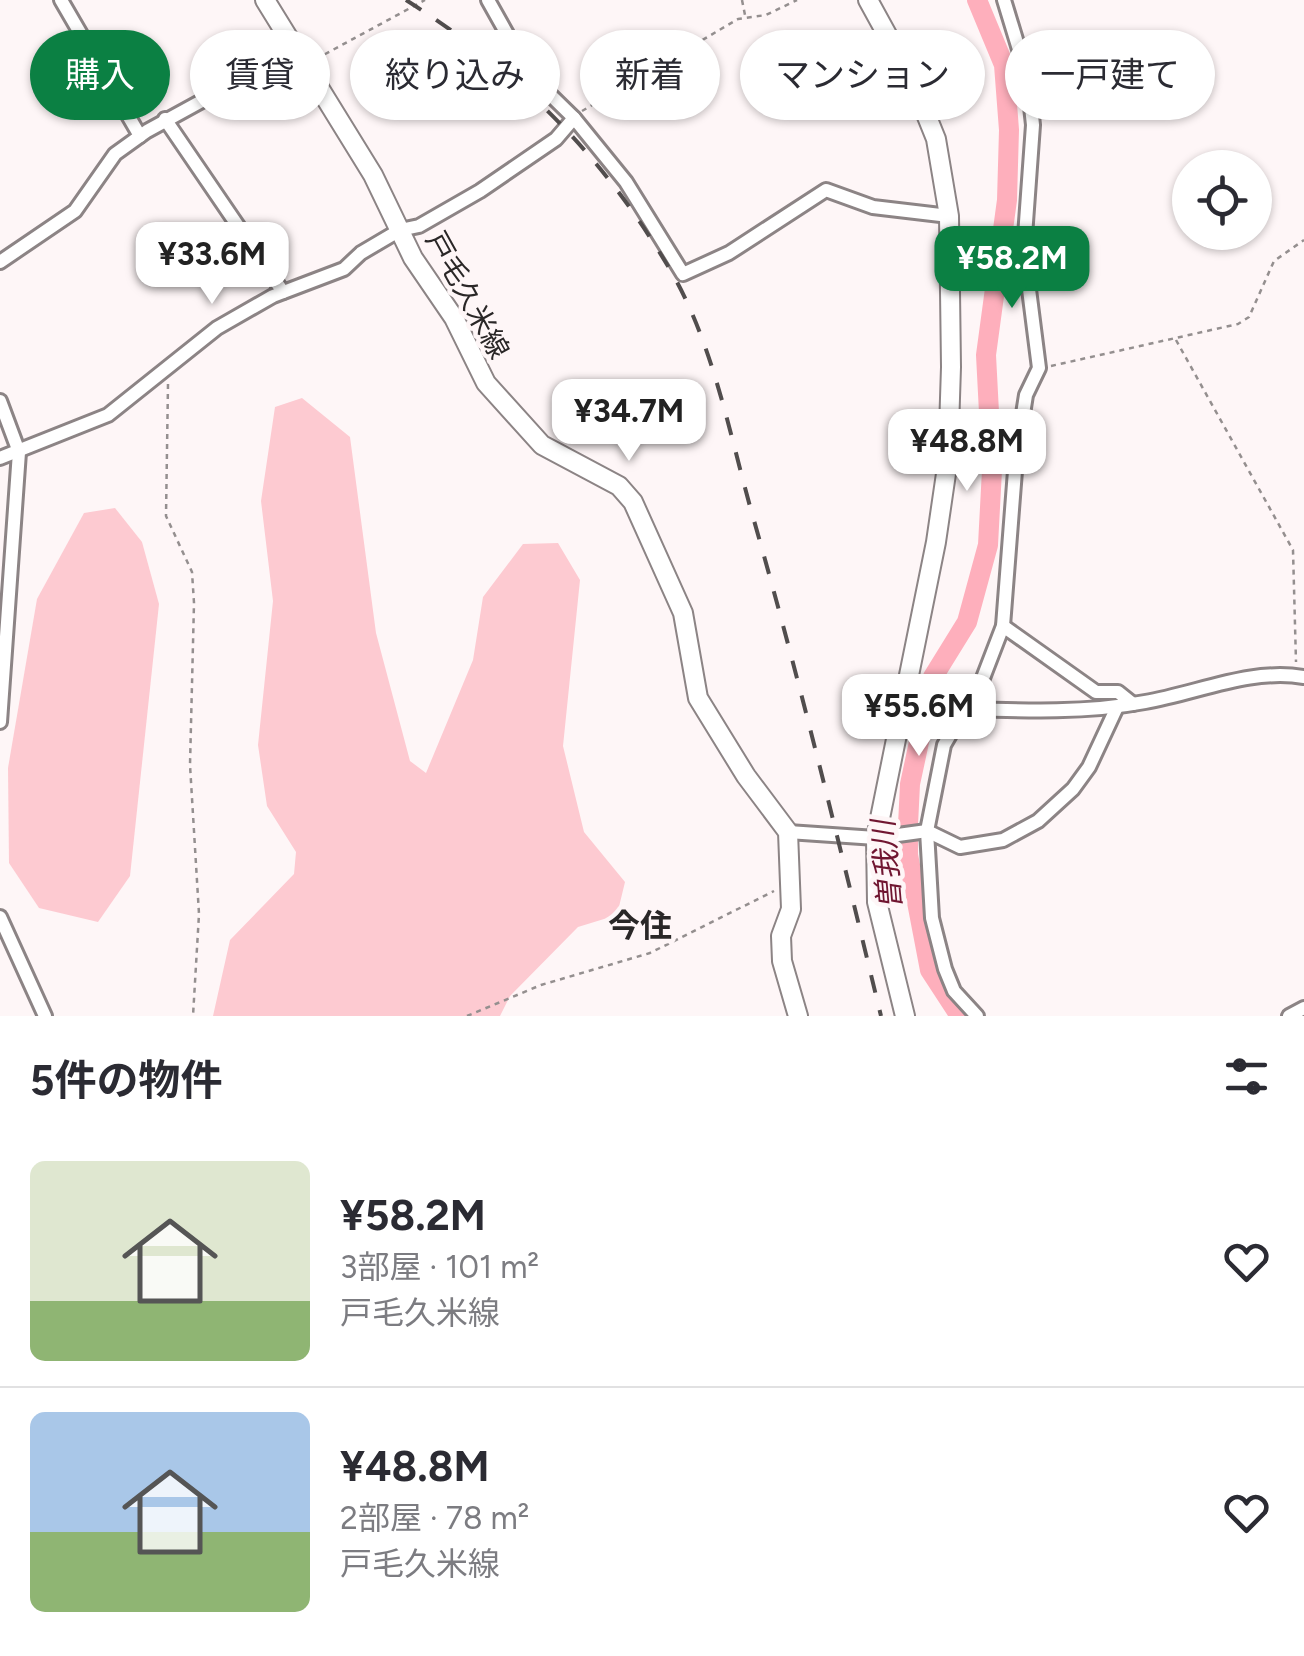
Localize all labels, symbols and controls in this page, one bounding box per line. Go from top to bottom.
chip: 購入 [30,30,170,120]
chip: 賃貸 [190,30,330,120]
chip: 絞り込み [350,30,560,120]
chip: 新着 [580,30,720,120]
chip: マンション [740,30,985,120]
chip: 一戸建て [1005,30,1215,120]
map controls [1172,150,1272,250]
button: locate [1172,150,1272,250]
pin: ¥33.6M [131,222,293,307]
street label: 戸毛久米線 [419,226,517,364]
pin: ¥58.2M [931,226,1093,311]
text: ¥33.6M [158,235,266,273]
text: ¥58.2M [956,239,1068,277]
pin: ¥34.7M [548,379,710,464]
text: ¥34.7M [574,392,684,430]
pin: ¥48.8M [886,409,1048,494]
text: ¥48.8M [910,422,1024,460]
pin: ¥55.6M [838,674,1000,759]
text: ¥55.6M [864,687,974,725]
water label: 曽我川 [864,816,909,911]
district label: 今住 [608,907,672,945]
icon: filters [1219,1049,1274,1104]
text: 5件の物件 [30,1055,222,1106]
text: ¥58.2M [340,1190,486,1241]
icon: home [110,1201,230,1321]
icon: heart [1219,1234,1274,1289]
text: 3部屋 · 101 m² [340,1248,539,1286]
text: 戸毛久米線 [340,1294,500,1332]
text: ¥48.8M [340,1441,489,1492]
icon: home [110,1452,230,1572]
icon: heart [1219,1485,1274,1540]
text: 2部屋 · 78 m² [340,1499,529,1537]
text: 戸毛久米線 [340,1545,500,1583]

